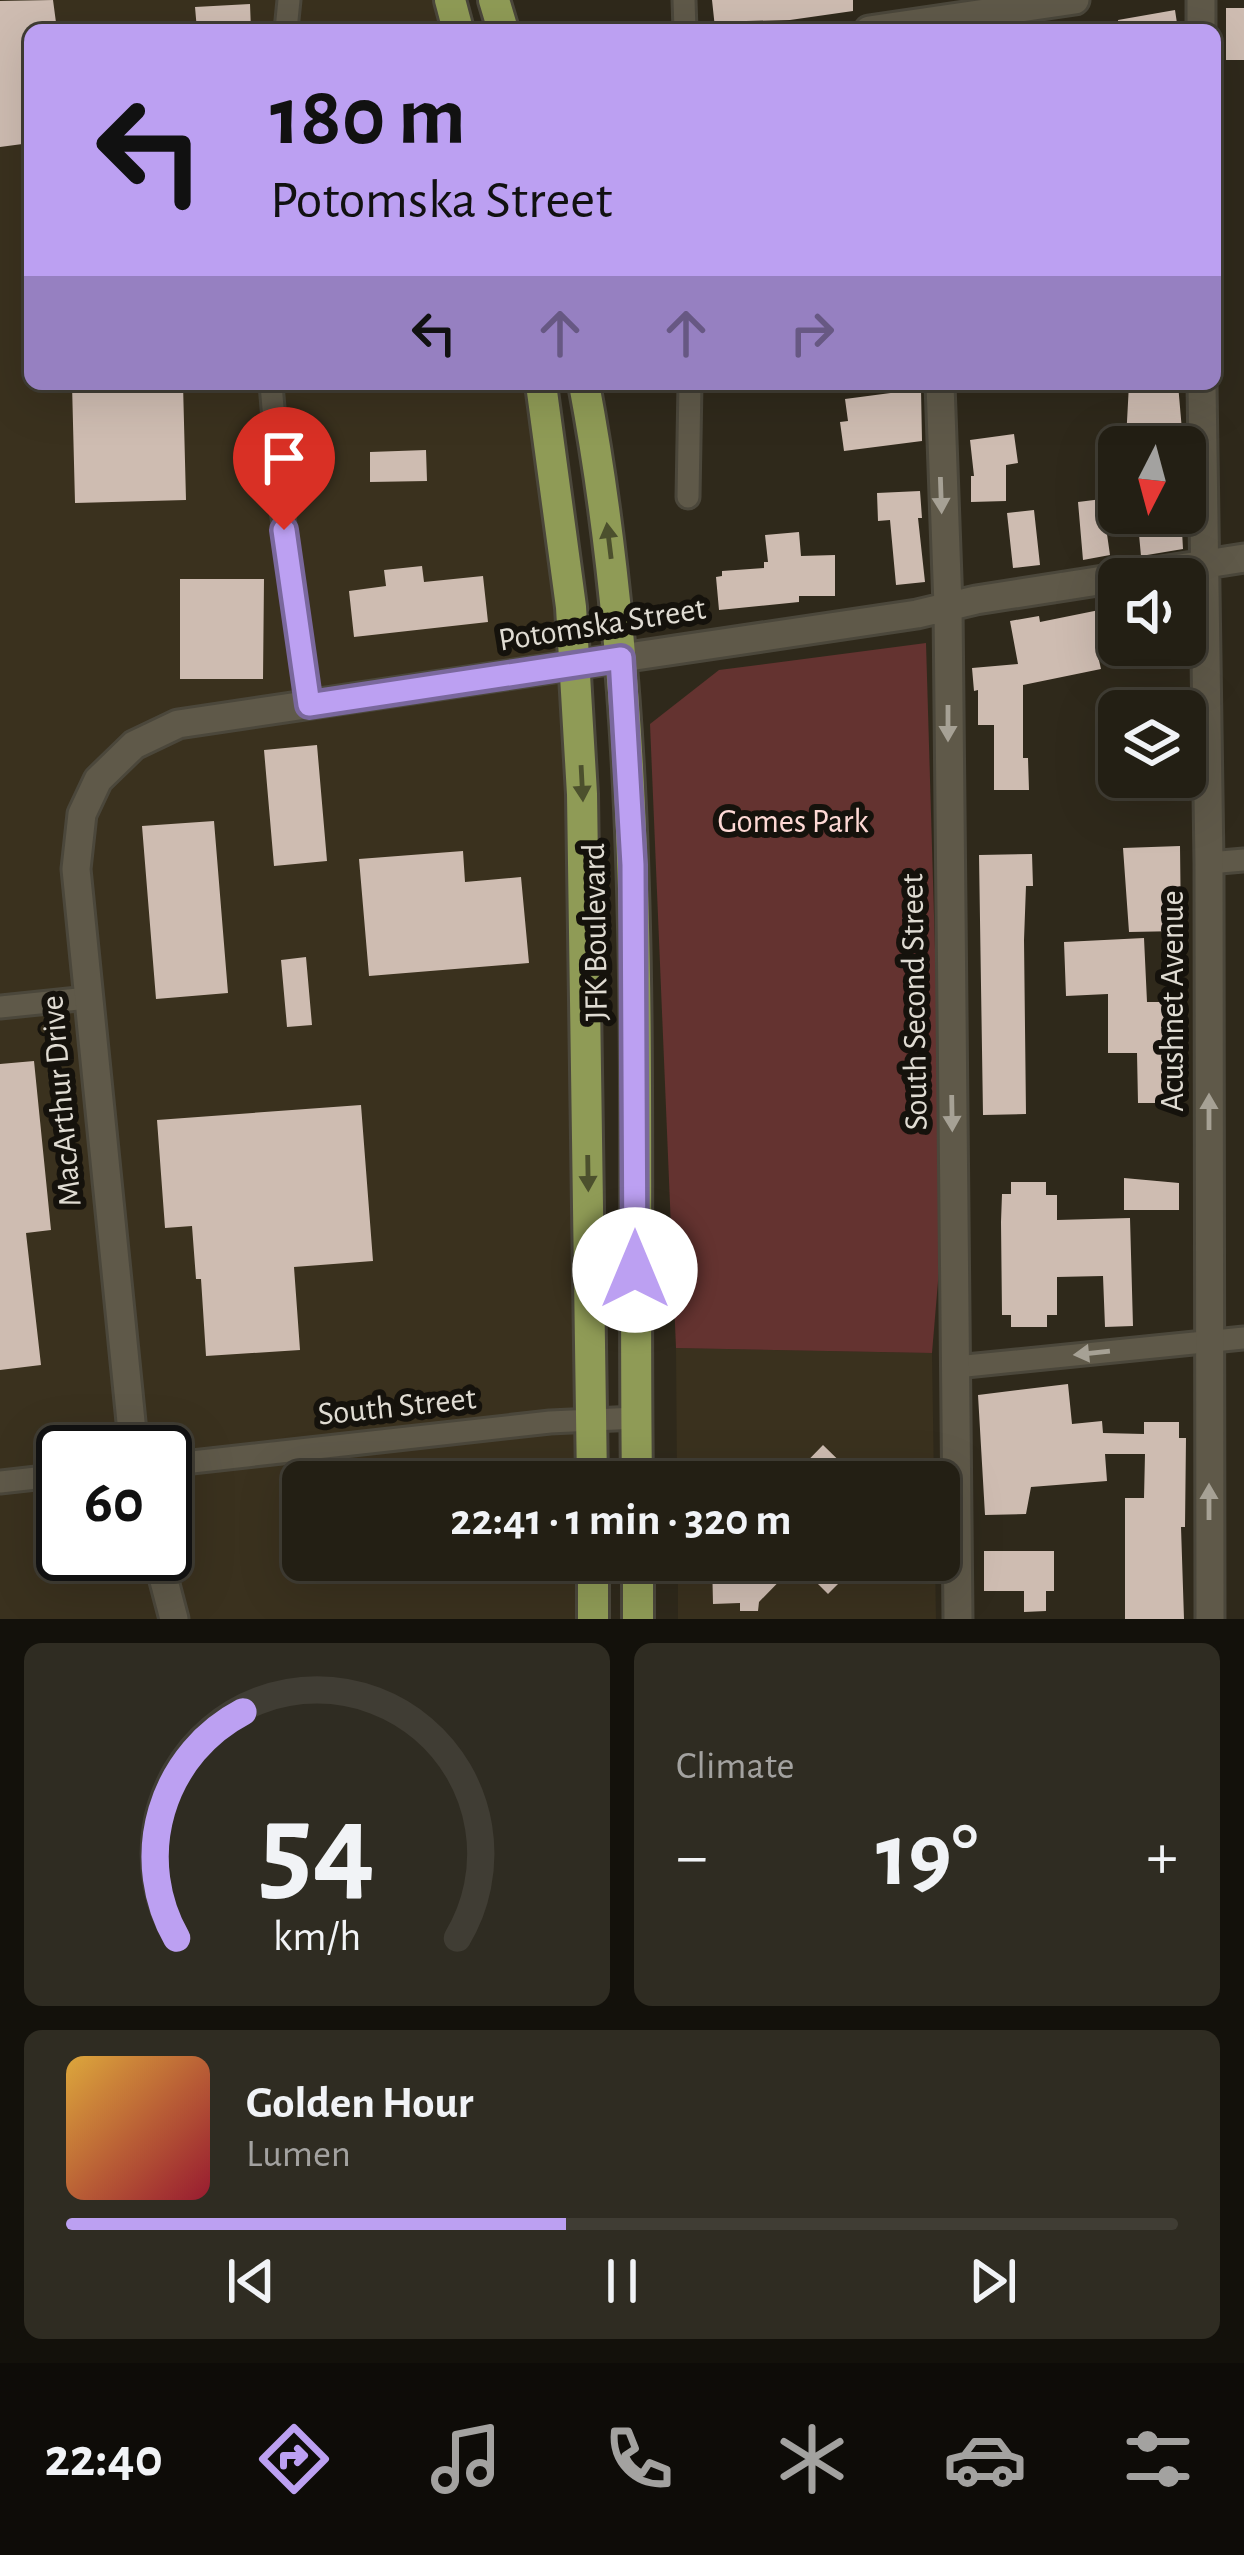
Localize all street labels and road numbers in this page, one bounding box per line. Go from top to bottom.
street label: Potomska Street [496,592,708,658]
street label: JFK Boulevard [578,843,614,1021]
street label: South Second Street [896,873,934,1131]
street label: Acushnet Avenue [1157,890,1190,1112]
street label: MacArthur Drive [36,994,88,1208]
street label: South Street [316,1382,478,1432]

